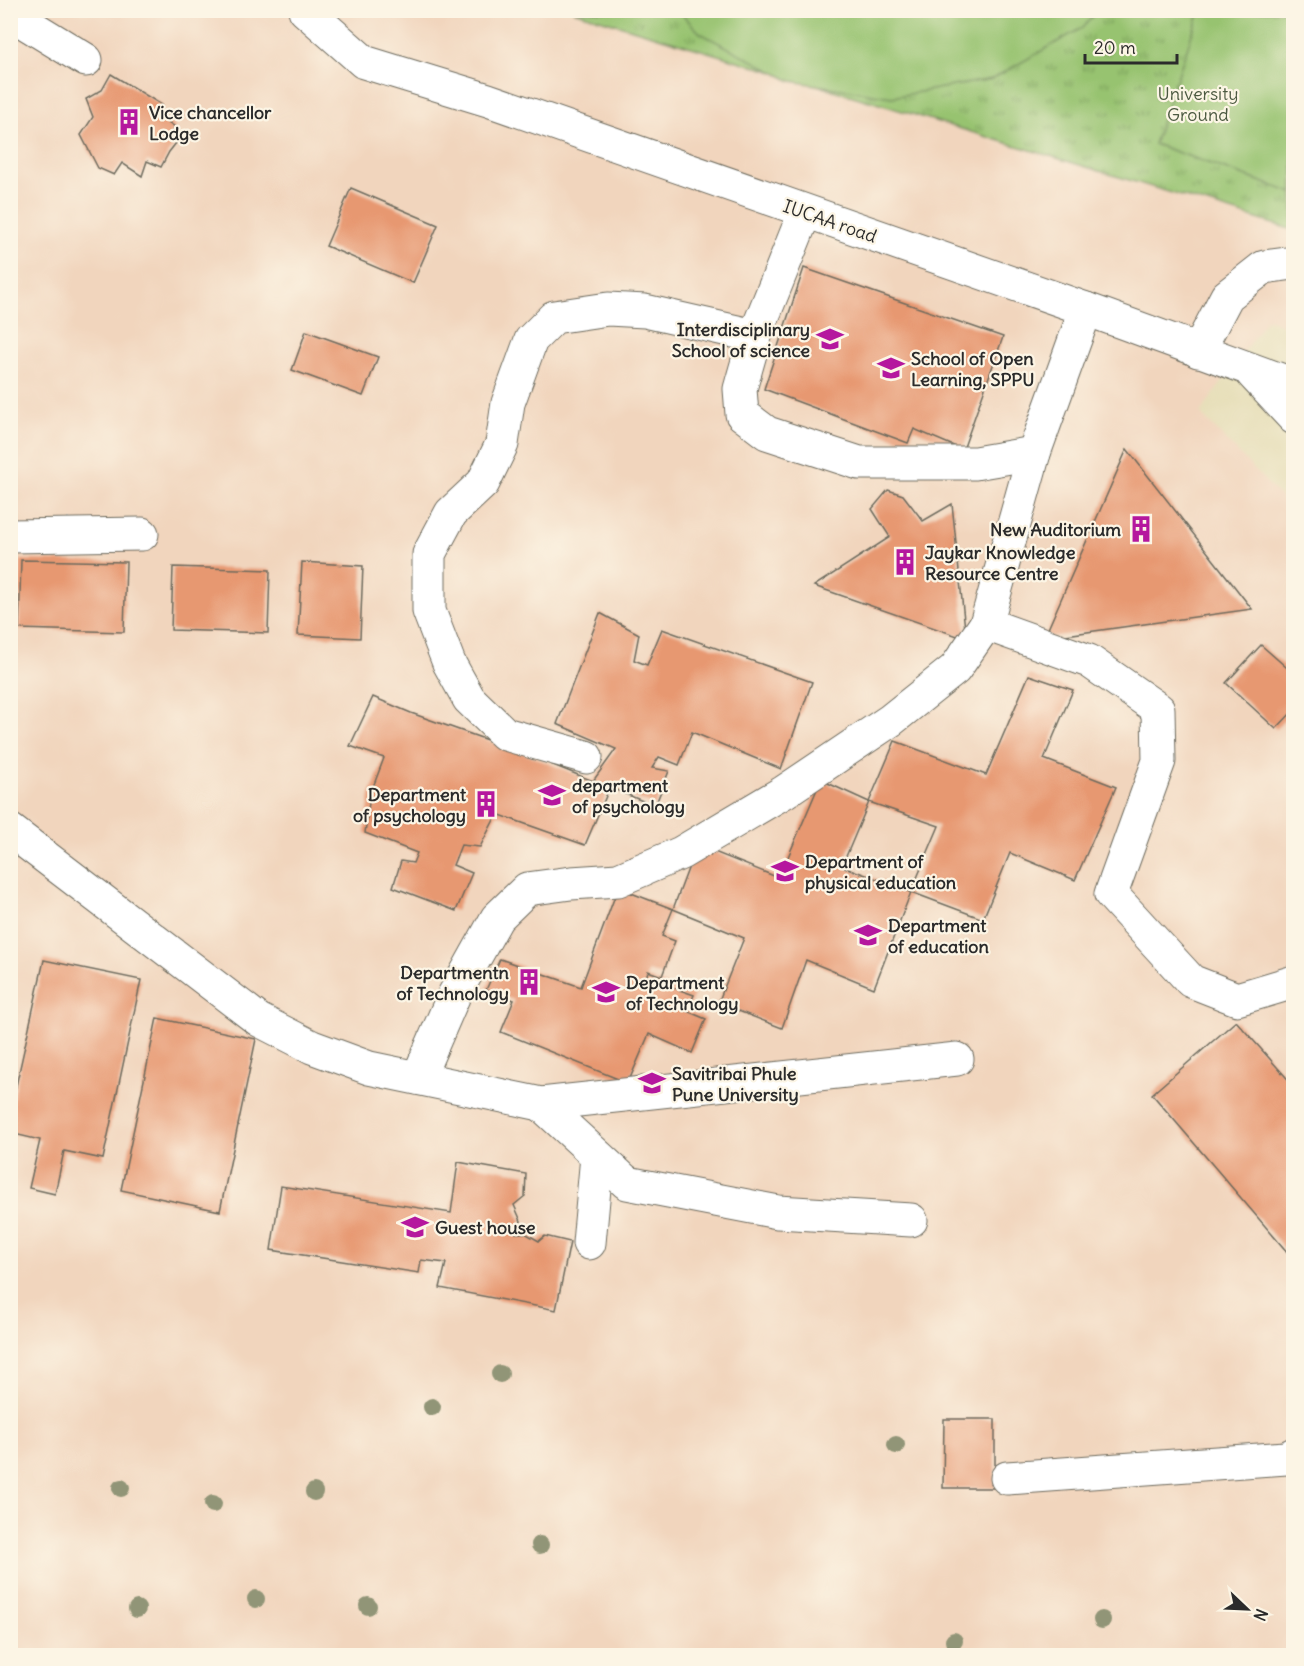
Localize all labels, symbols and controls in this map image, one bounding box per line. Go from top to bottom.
scale bar [1085,27,1176,65]
text: 20 m [1094,36,1136,59]
park label: University Ground [1158,82,1238,126]
place label: Vice chancellor Lodge [149,101,272,145]
building icon: Vice chancellor Lodge [114,107,144,137]
street label: IUCAA road [780,194,880,248]
place label: Interdisciplinary School of science [672,318,810,362]
school or university icon: Interdisciplinary School of science [815,324,845,354]
place label: School of Open Learning, SPPU [911,347,1034,391]
school or university icon: School of Open Learning, SPPU [876,353,906,383]
building icon: New Auditorium [1126,514,1156,544]
place label: New Auditorium [990,518,1121,541]
place label: Jaykar Knowledge Resource Centre [925,541,1076,585]
building icon: Jaykar Knowledge Resource Centre [890,547,920,577]
place label: department of psychology [572,774,685,818]
school or university icon: department of psychology [537,780,567,810]
place label: Department of psychology [353,783,467,827]
building icon: Department of psychology [471,789,501,819]
place label: Department of physical education [805,850,957,894]
school or university icon: Department of physical education [770,856,800,886]
place label: Department of education [888,914,989,958]
school or university icon: Department of education [853,920,883,950]
place label: Departmentn of Technology [396,961,510,1005]
building icon: Departmentn of Technology [514,967,544,997]
place label: Department of Technology [626,971,739,1015]
school or university icon: Department of Technology [591,977,621,1007]
place label: Savitribai Phule Pune University [672,1062,799,1106]
school or university icon: Savitribai Phule Pune University [637,1068,667,1098]
school or university icon: Guest house [400,1212,430,1242]
place label: Guest house [435,1216,536,1239]
north arrow [1217,1579,1277,1639]
text: N [1249,1606,1272,1624]

